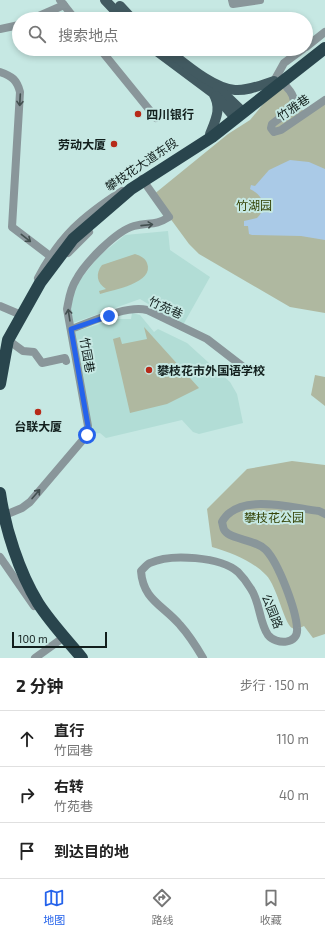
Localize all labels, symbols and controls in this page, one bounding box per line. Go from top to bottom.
search box [12,12,313,56]
icon: search [26,23,48,45]
text: 搜索地点 [58,26,118,44]
street label: 竹雅巷 [274,91,312,123]
one-way arrow [16,93,24,106]
place label: 四川银行 [146,107,194,121]
marker: 四川银行 [133,109,143,119]
street label: 攀枝花大道东段 [102,135,180,193]
place label: 劳动大厦 [58,137,106,151]
marker: 劳动大厦 [109,139,119,149]
park label: 竹湖园 [236,198,272,212]
one-way arrow [140,221,153,228]
one-way arrow [20,233,31,242]
street label: 竹苑巷 [147,293,185,321]
route end [100,307,118,325]
one-way arrow [65,309,73,322]
street label: 竹园巷 [78,336,98,374]
place label: 攀枝花市外国语学校 [157,363,265,377]
marker: 攀枝花市外国语学校 [144,365,154,375]
marker: 台联大厦 [33,407,43,417]
place label: 台联大厦 [14,419,62,433]
route start [78,426,96,444]
one-way arrow [32,489,41,499]
park label: 攀枝花公园 [244,510,304,524]
street label: 公园路 [260,592,286,630]
scale bar [12,630,107,649]
text: 100 m [18,632,48,645]
text: 2 分钟 [16,675,64,695]
text: 步行 · 150 m [240,677,309,693]
text: 直行 [54,721,84,739]
icon: ahead [16,728,38,750]
text: 110 m [277,731,309,747]
text: 竹园巷 [54,742,93,758]
text: 右转 [54,777,84,795]
icon: right [16,784,38,806]
text: 40 m [279,787,309,803]
text: 竹苑巷 [54,798,93,814]
icon: arrive [16,840,38,862]
text: 到达目的地 [54,842,129,860]
tab: 地图 [43,887,65,927]
tab: 路线 [151,887,173,927]
tab: 收藏 [260,887,282,927]

